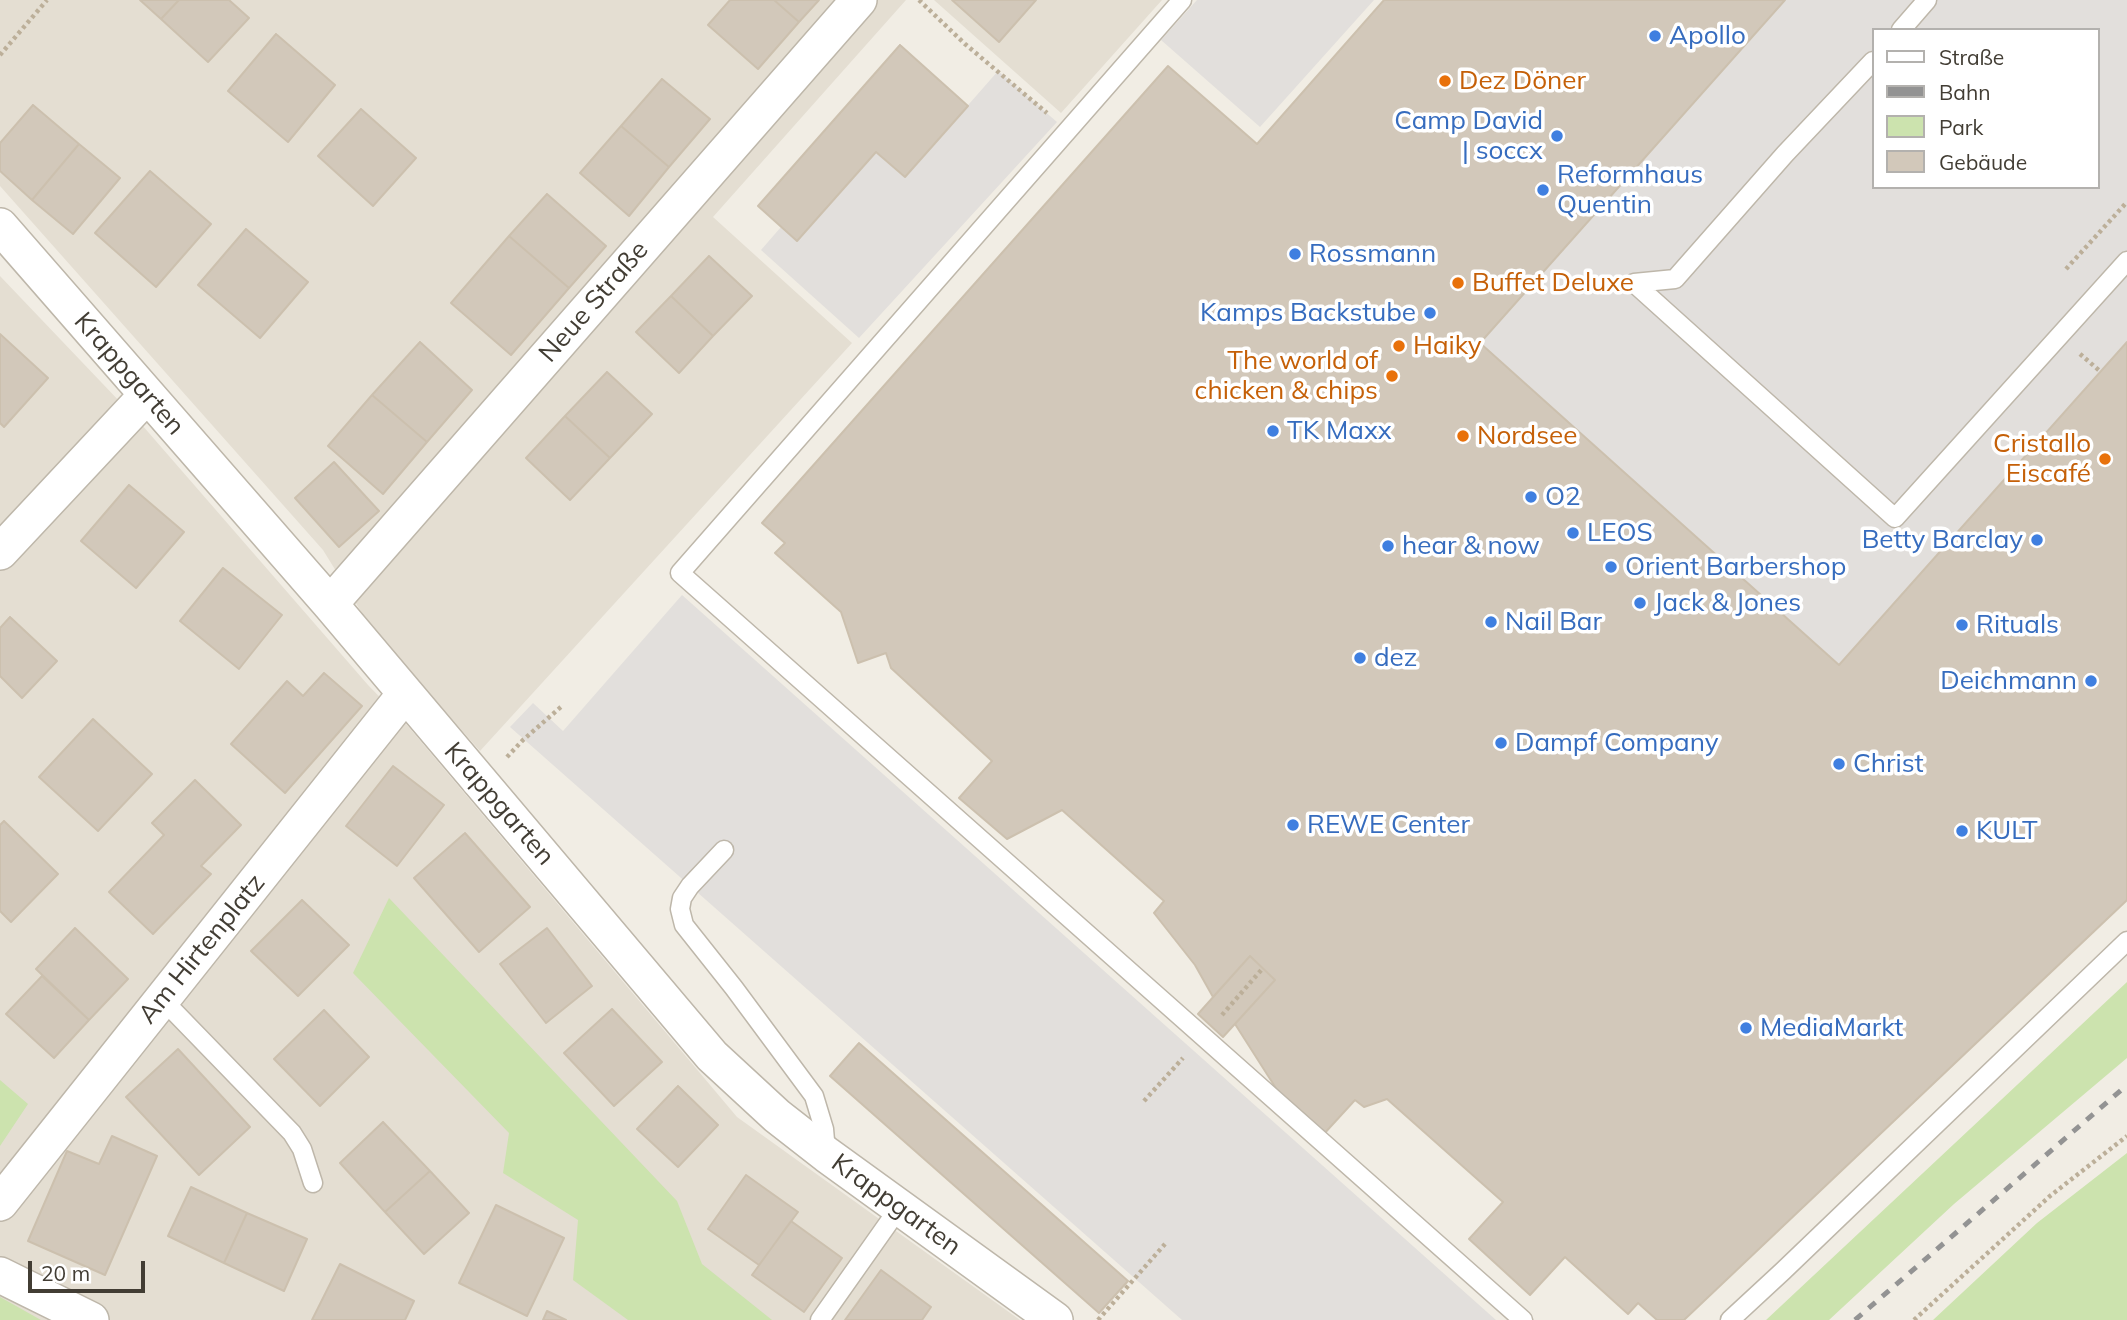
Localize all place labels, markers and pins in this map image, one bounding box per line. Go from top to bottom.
place label: Apollo [1669,20,1746,52]
marker: Apollo [1647,28,1663,44]
place label: Dez Döner [1459,65,1586,97]
marker: Dez Döner [1437,73,1453,89]
place label: Camp David | soccx [1394,105,1543,166]
marker: Camp David | soccx [1549,128,1565,144]
place label: Reformhaus Quentin [1557,159,1703,220]
marker: Reformhaus Quentin [1535,182,1551,198]
place label: Rossmann [1309,238,1436,270]
marker: Rossmann [1287,246,1303,262]
place label: Buffet Deluxe [1472,267,1634,299]
marker: Buffet Deluxe [1450,275,1466,291]
place label: Kamps Backstube [1200,297,1416,329]
marker: Kamps Backstube [1422,305,1438,321]
place label: Haiky [1413,330,1481,362]
marker: Haiky [1391,338,1407,354]
place label: The world of chicken & chips [1195,345,1378,406]
marker: The world of chicken & chips [1384,368,1400,384]
place label: TK Maxx [1287,415,1392,447]
place label: Nordsee [1477,420,1577,452]
marker: TK Maxx [1265,423,1281,439]
marker: Nordsee [1455,428,1471,444]
place label: Cristallo Eiscafé [1993,428,2091,490]
marker: Cristallo Eiscafé [2097,451,2113,467]
place label: O2 [1545,481,1581,513]
marker: O2 [1523,489,1539,505]
place label: LEOS [1587,517,1653,549]
place label: Betty Barclay [1862,524,2023,556]
marker: LEOS [1565,525,1581,541]
place label: hear & now [1402,530,1540,562]
marker: Betty Barclay [2029,532,2045,548]
marker: hear & now [1380,538,1396,554]
place label: Orient Barbershop [1625,551,1846,583]
marker: Orient Barbershop [1603,559,1619,575]
place label: Jack & Jones [1654,587,1801,619]
marker: Jack & Jones [1632,595,1648,611]
place label: Nail Bar [1505,606,1602,638]
place label: Rituals [1976,609,2059,641]
marker: Nail Bar [1483,614,1499,630]
marker: Rituals [1954,617,1970,633]
place label: dez [1374,642,1417,674]
marker: dez [1352,650,1368,666]
place label: Deichmann [1940,665,2077,697]
marker: Deichmann [2083,673,2099,689]
place label: Dampf Company [1515,727,1719,759]
marker: Dampf Company [1493,735,1509,751]
place label: Christ [1853,748,1924,780]
marker: Christ [1831,756,1847,772]
place label: REWE Center [1307,809,1470,841]
place label: KULT [1976,815,2038,847]
marker: REWE Center [1285,817,1301,833]
marker: KULT [1954,823,1970,839]
place label: MediaMarkt [1760,1012,1903,1044]
marker: MediaMarkt [1738,1020,1754,1036]

